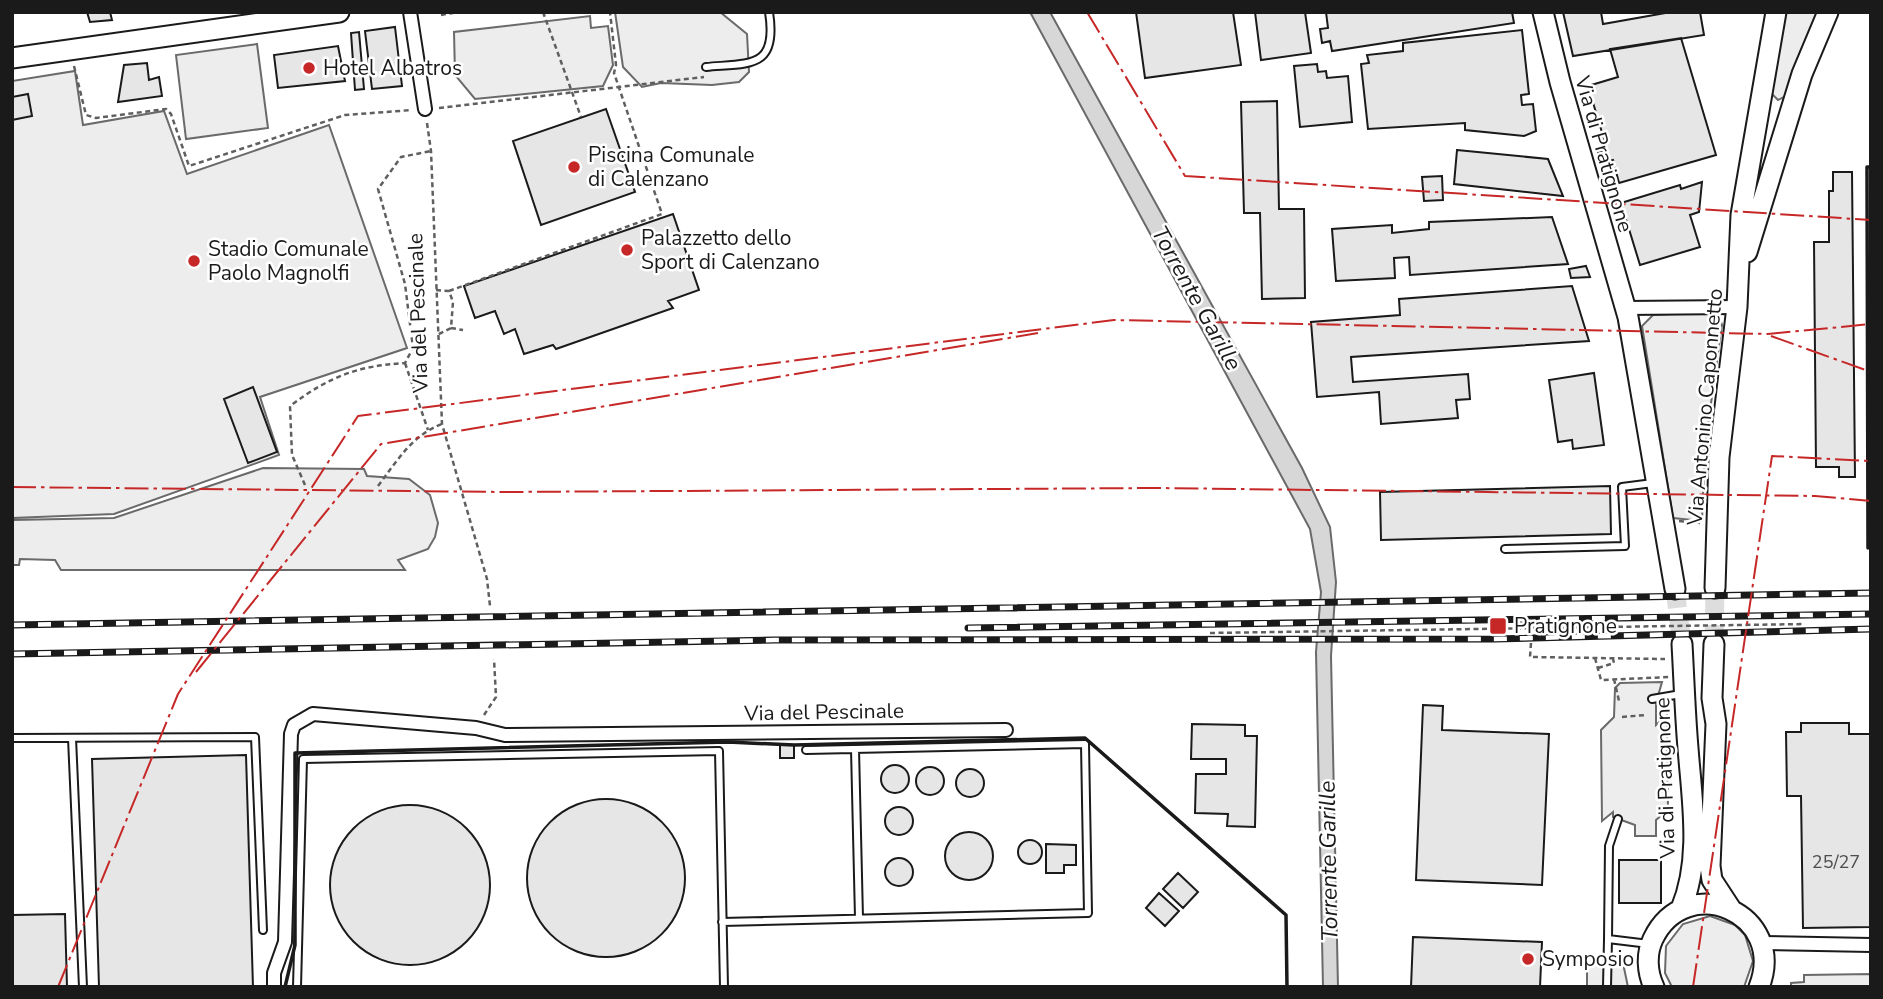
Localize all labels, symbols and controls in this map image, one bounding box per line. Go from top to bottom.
place label: Hotel Albatros [323,54,462,82]
marker: Hotel Albatros [301,60,317,76]
street label: Via di Pratignone [1568,72,1640,235]
place label: Piscina Comunale di Calenzano [588,141,755,193]
marker: Piscina Comunale di Calenzano [566,159,582,175]
water label: Torrente Garille [1144,220,1249,376]
place label: Palazzetto dello Sport di Calenzano [641,224,820,276]
street label: Via del Pescinale [401,233,435,394]
place label: Stadio Comunale Paolo Magnolfi [208,235,369,287]
marker: Palazzetto dello Sport di Calenzano [619,242,635,258]
marker: Stadio Comunale Paolo Magnolfi [186,253,202,269]
street label: Via Antonino Caponnetto [1681,287,1729,528]
place label: Pratignone [1514,612,1617,640]
marker: Pratignone [1488,616,1508,636]
street label: Via del Pescinale [743,697,904,727]
street label: Via di Pratignone [1648,697,1682,860]
water label: Torrente Garille [1312,780,1345,942]
house number: 25/27 [1812,850,1860,874]
place label: Symposio [1542,945,1634,973]
marker: Symposio [1520,951,1536,967]

